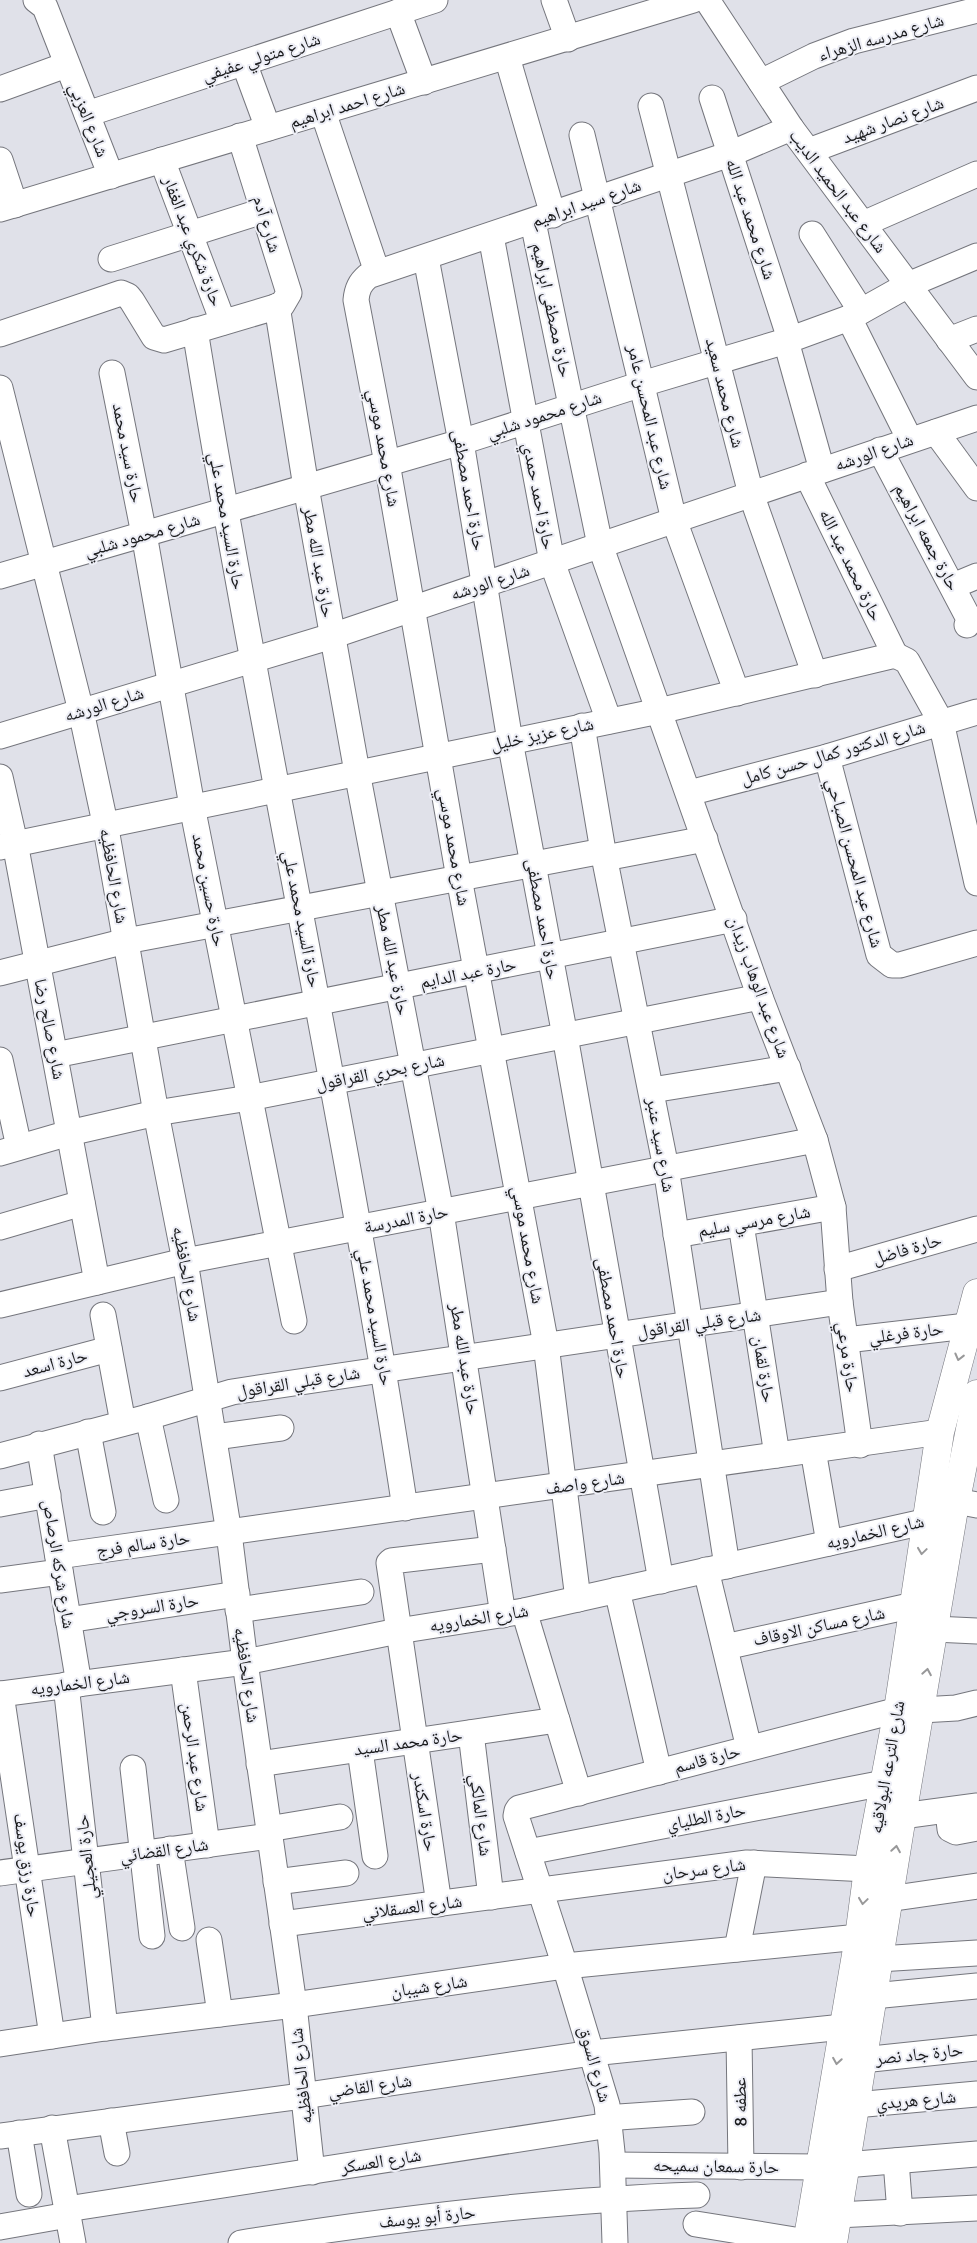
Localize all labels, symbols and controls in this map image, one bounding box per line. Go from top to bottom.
street label: شارع مدرسه الزهراء [816,9,946,65]
street label: شارع متولي عفيفي [199,27,324,90]
street label: شارع احمد ابراهيم [287,77,408,134]
street label: شارع العزبي [61,80,114,162]
street label: شارع نصار شهيد [839,91,947,149]
street label: شارع عبد الحميد الديب [784,125,892,257]
street label: شارع محمد عبد الله [721,156,781,282]
street label: حارة شكري عبد الغفار [154,172,228,310]
street label: شارع سيد ابراهيم [528,174,644,233]
street label: شارع آدم [247,193,286,256]
street label: حارة مصطفى ابراهيم [526,241,577,379]
street label: شارع محمد سعيد [701,336,749,450]
street label: شارع عبد المحسن عامر [622,341,677,492]
street label: شارع محمود شلبي [484,386,605,447]
street label: شارع محمد موسي [359,387,405,509]
street label: حارة سيد محمد [108,401,148,505]
street label: حارة احمد مصطفى [448,428,490,552]
street label: شارع الورشه [832,428,916,476]
street label: حارة احمد حمدي [514,441,560,552]
street label: حارة السيد محمد علي [201,451,250,592]
street label: حارة جمعه ابراهيم [889,479,965,595]
street label: حارة عبد الله مطر [298,504,340,619]
street label: حارة محمد عبد الله [814,505,888,625]
street label: شارع محمود شلبي [82,508,203,565]
street label: شارع الورشه [448,559,532,605]
street label: شارع الورشه [62,682,146,726]
street label: شارع عزيز خليل [488,712,596,756]
street label: شارع الدكتور كمال حسن كامل [738,716,928,790]
street label: شارع عبد المحسن الصباحي [818,776,888,951]
street label: شارع محمد موسي [429,786,475,908]
street label: شارع الحافظيه [95,827,133,925]
street label: حارة حسين محمد [187,832,231,948]
street label: حارة السيد محمد علي [274,849,326,990]
street label: حارة احمد مصطفى [522,857,564,981]
street label: حارة عبد الله مطر [371,902,415,1017]
street label: شارع عبد الوهاب زيدان [723,913,795,1061]
street label: حارة عبد الدايم [418,953,518,994]
street label: شارع صالح رضا [28,977,71,1081]
street label: شارع بحري القراقول [314,1049,447,1099]
street label: شارع سيد عنبر [642,1095,680,1194]
street label: شارع محمد موسي [503,1184,549,1306]
street label: حارة المدرسة [362,1200,450,1238]
street label: شارع مرسي سليم [696,1200,813,1245]
street label: شارع الحافظيه [168,1225,206,1323]
street label: حارة فاضل [870,1229,944,1269]
street label: حارة السيد محمد علي [349,1247,398,1388]
street label: حارة احمد مصطفى [592,1256,634,1380]
street label: حارة عبد الله مطر [445,1301,485,1416]
street label: شارع قبلي القراقول [636,1303,763,1346]
street label: حارة فرغلي [867,1318,945,1352]
street label: حارة مرعي [829,1320,864,1394]
street label: حارة لقمان [748,1334,780,1404]
street label: حارة اسعد [20,1344,90,1382]
one-way arrow [955,1353,965,1361]
street label: شارع قبلي القراقول [235,1361,362,1406]
street label: شارع واصف [544,1467,626,1499]
street label: شارع شركه الرصاص [38,1498,80,1630]
street label: شارع الخمارويه [824,1510,926,1554]
street label: حارة سالم فرج [95,1527,191,1562]
one-way arrow [917,1546,927,1555]
street label: حارة السروجي [104,1589,201,1629]
street label: شارع الخمارويه [428,1599,530,1637]
street label: شارع مساكن الاوقاف [751,1601,887,1651]
street label: شارع الحافظيه [229,1626,265,1724]
street label: شارع الخمارويه [29,1666,131,1700]
one-way arrow [921,1668,932,1676]
street label: شارع الترعه البولاقيه [864,1699,910,1835]
street label: شارع عبد الرحمن [176,1701,214,1813]
street label: حارة محمد السيد [352,1723,464,1761]
street label: حارة قاسم [671,1740,743,1779]
street label: حارة اسكندر [408,1770,442,1853]
street label: شارع المالكي [461,1773,497,1858]
street label: حارة الطلياي [665,1799,748,1839]
street label: حارة رزق يوسف [9,1812,45,1918]
street label: حارة العجيلي [71,1813,105,1900]
street label: شارع القضائي [118,1833,210,1871]
one-way arrow [891,1845,901,1854]
street label: شارع سرحان [661,1853,747,1885]
street label: شارع العسقلاني [361,1890,464,1928]
one-way arrow [859,1897,869,1905]
street label: شارع شيبان [389,1970,469,2002]
street label: شارع السوق [574,2023,616,2105]
street label: شارع الحافظيه [285,2027,317,2125]
street label: حارة جاد نصر [873,2038,964,2070]
one-way arrow [833,2057,843,2066]
street label: شارع القاضي [327,2069,414,2106]
street label: عطفه 8 [729,2077,751,2127]
street label: شارع هريدي [875,2086,957,2118]
street label: شارع العسكر [338,2144,423,2178]
street label: حارة سمعان سميحه [653,2154,779,2178]
street label: حارة أبو يوسف [378,2201,476,2233]

